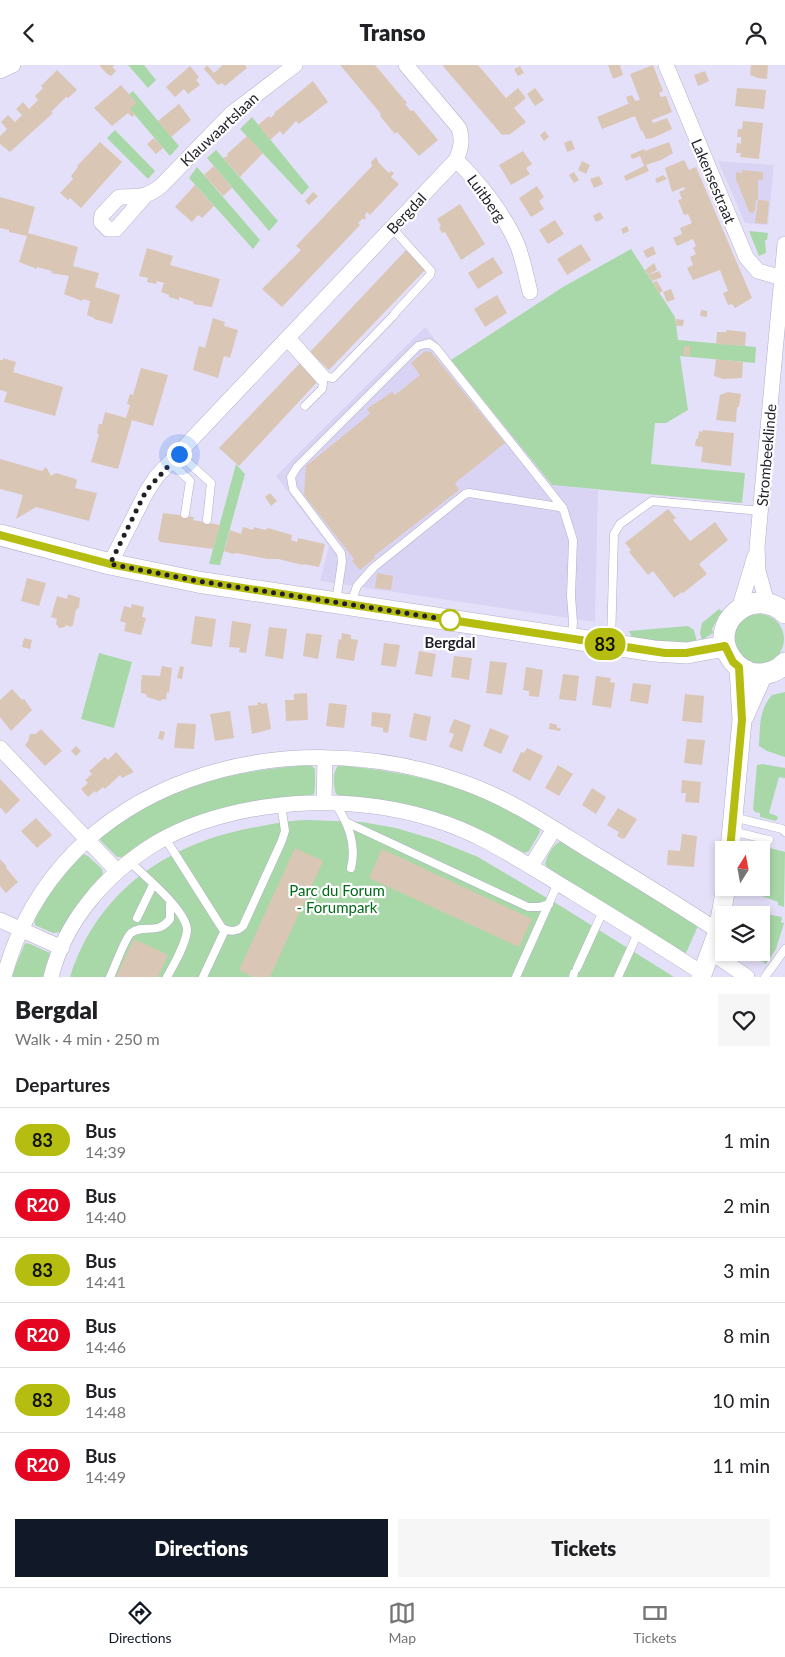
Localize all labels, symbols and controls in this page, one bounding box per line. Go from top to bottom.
icon: back [15,19,43,47]
text: Transo [359,19,426,46]
icon: person [742,19,770,47]
street label: Klauwaartslaan [176,88,262,170]
street label: Lakensestraat [688,136,740,227]
street label: Luitberg [464,171,510,225]
street label: Bergdal [382,189,430,237]
street label: Strombeeklinde [753,403,779,507]
your location [167,442,192,467]
marker: Bergdal [439,609,461,631]
line badge: 83 [582,628,628,660]
place label: Bergdal [425,633,475,651]
text: 83 [595,633,615,655]
north arrow [715,841,770,896]
map controls [715,841,770,961]
park label: Parc du Forum - Forumpark [289,881,385,916]
button: layers [715,906,770,961]
button: heart [718,994,770,1046]
text: Bergdal [15,995,98,1024]
text: Walk · 4 min · 250 m [15,1029,160,1048]
text: Departures [15,1073,110,1096]
text: Bus [85,1119,116,1142]
text: 83 [32,1129,53,1151]
text: 1 min [723,1129,770,1152]
text: 14:39 [85,1142,126,1161]
text: Bus [85,1184,116,1207]
text: R20 [26,1194,59,1216]
text: 2 min [723,1194,770,1217]
text: 14:40 [85,1207,126,1226]
text: Bus [85,1249,116,1272]
text: 83 [32,1259,53,1281]
text: 3 min [723,1259,770,1282]
text: 14:41 [85,1272,126,1291]
text: Bus [85,1314,116,1337]
text: R20 [26,1324,59,1346]
text: 8 min [723,1324,770,1347]
text: 14:46 [85,1337,126,1356]
text: Bus [85,1379,116,1402]
text: 83 [32,1389,53,1411]
text: 10 min [712,1389,770,1412]
text: 14:48 [85,1402,126,1421]
text: Bus [85,1444,116,1467]
text: R20 [26,1454,59,1476]
text: 11 min [712,1454,770,1477]
text: 14:49 [85,1467,126,1486]
button: Directions [15,1519,388,1577]
button: Tickets [398,1519,770,1577]
tab: Directions [108,1599,172,1646]
tab: Map [388,1599,416,1646]
tab: Tickets [633,1599,677,1646]

